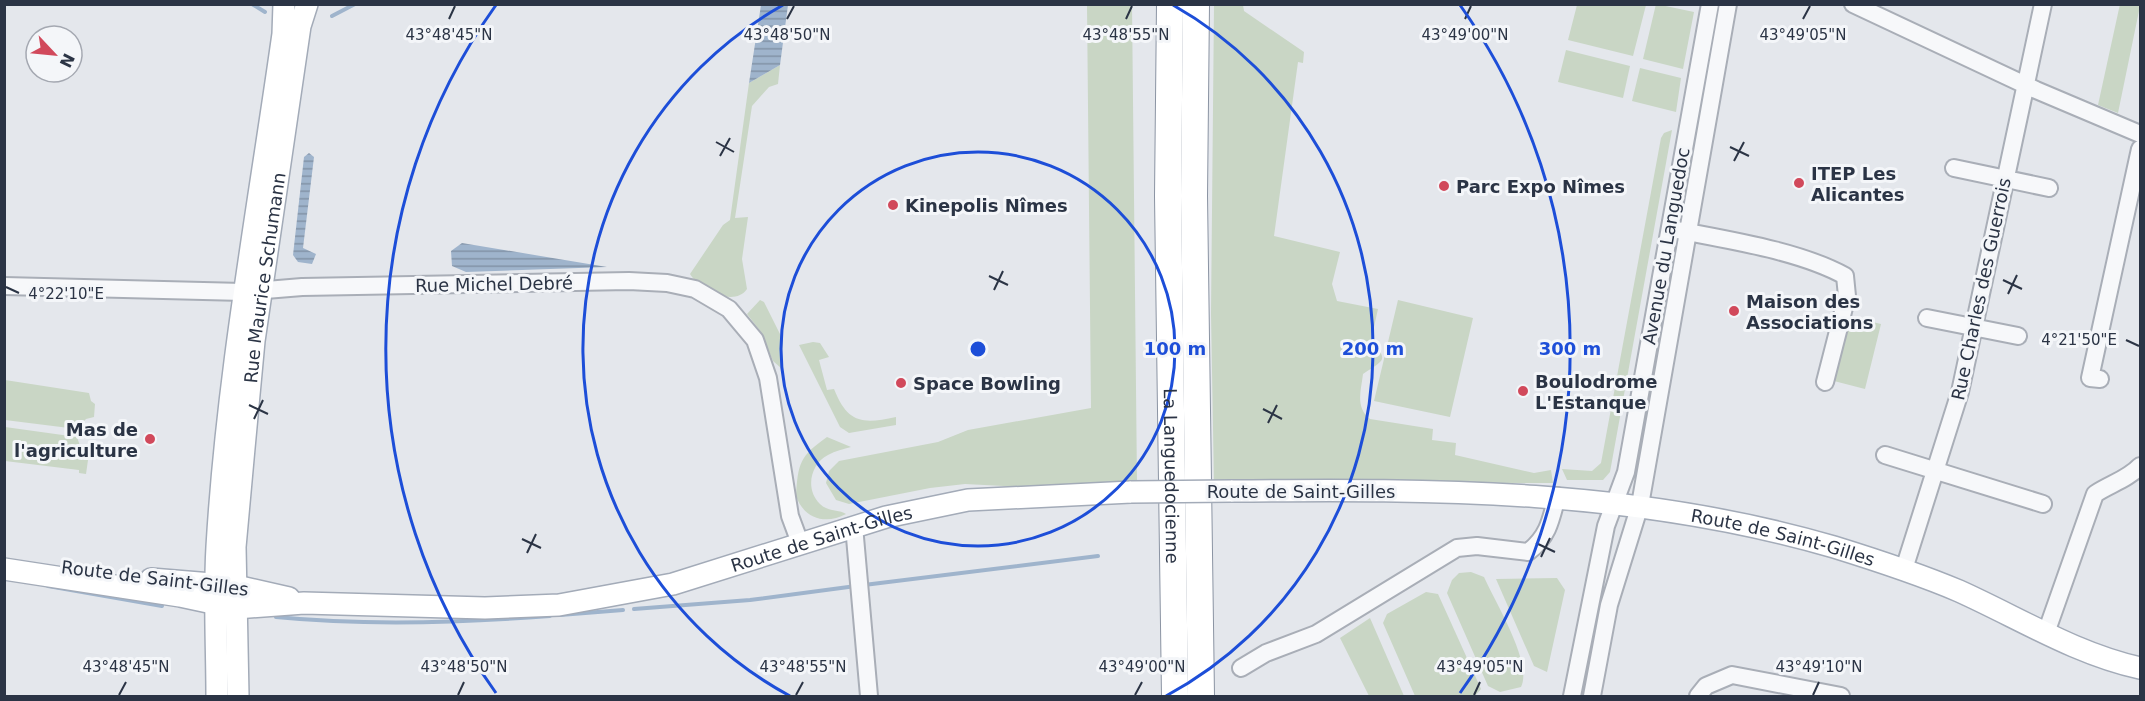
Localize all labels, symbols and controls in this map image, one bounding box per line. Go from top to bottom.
north arrow [24,24,84,84]
text: 43°48'45"N [405,26,493,44]
text: 43°48'50"N [743,26,831,44]
text: 43°48'55"N [1082,26,1170,44]
text: 43°49'00"N [1421,26,1509,44]
text: 43°49'05"N [1759,26,1847,44]
text: N [56,50,79,71]
street label: Avenue du Languedoc [1638,146,1694,346]
place label: ITEP Les Alicantes [1811,163,1904,205]
street label: Rue Maurice Schumann [240,171,289,384]
place label: Parc Expo Nîmes [1456,176,1625,197]
marker: ITEP Les Alicantes [1792,176,1806,190]
street label: Rue Charles des Guerrois [1947,176,2015,402]
marker: Parc Expo Nîmes [1437,179,1451,193]
place label: Kinepolis Nîmes [905,195,1068,216]
marker: Kinepolis Nîmes [886,198,900,212]
street label: Rue Michel Debré [415,272,573,296]
text: 4°22'10"E [28,285,104,303]
place label: Maison des Associations [1746,291,1873,333]
marker: Maison des Associations [1727,304,1741,318]
text: 4°21'50"E [2041,331,2117,349]
text: 100 m [1144,338,1206,359]
text: 200 m [1342,338,1404,359]
text: 300 m [1539,338,1601,359]
centre of rings [968,339,988,359]
place label: Boulodrome L'Estanque [1535,371,1658,413]
place label: Space Bowling [913,373,1061,394]
marker: Space Bowling [894,376,908,390]
marker: Boulodrome L'Estanque [1516,384,1530,398]
street label: La Languedocienne [1160,388,1184,564]
place label: Mas de l'agriculture [14,419,138,461]
marker: Mas de l'agriculture [143,432,157,446]
street label: Route de Saint-Gilles [1207,481,1395,502]
street label: Route de Saint-Gilles [728,501,914,576]
street label: Route de Saint-Gilles [1690,504,1878,570]
street label: Route de Saint-Gilles [60,556,250,600]
text: 43°48'45"N [82,658,170,676]
text: 43°48'50"N [420,658,508,676]
text: 43°48'55"N [759,658,847,676]
text: 43°49'00"N [1098,658,1186,676]
text: 43°49'05"N [1436,658,1524,676]
text: 43°49'10"N [1775,658,1863,676]

